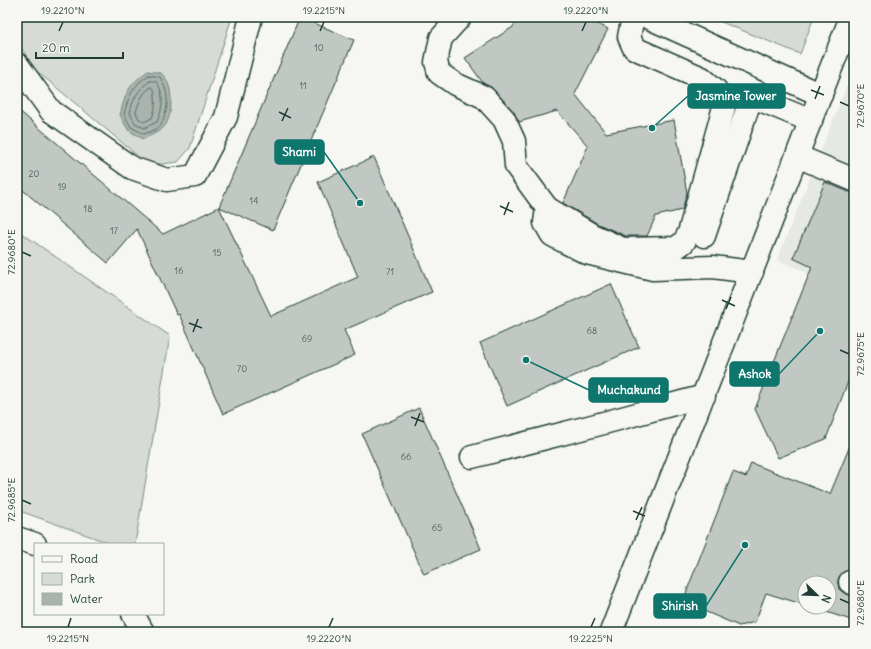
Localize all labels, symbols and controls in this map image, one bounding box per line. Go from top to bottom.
text: 19.2210°N [41,4,85,17]
text: 19.2215°N [303,4,345,17]
text: 19.2220°N [564,4,608,17]
scale bar [36,34,123,60]
text: 20 m [42,40,70,55]
house number: 10 [314,42,324,53]
house number: 11 [299,80,307,91]
callout: Jasmine Tower [688,84,785,108]
text: 72.9670°E [854,84,867,128]
text: Jasmine Tower [696,88,777,103]
callout: Shami [275,140,324,164]
text: Shami [282,144,316,159]
house number: 20 [29,168,40,179]
house number: 19 [58,181,66,192]
house number: 14 [250,195,258,206]
house number: 18 [84,203,92,214]
house number: 17 [110,225,119,236]
text: 72.9680°E [5,229,18,275]
house number: 15 [213,247,221,258]
house number: 16 [175,265,183,276]
house number: 71 [386,266,394,277]
house number: 68 [587,325,597,336]
text: 72.9675°E [854,332,867,376]
house number: 69 [302,333,312,344]
callout: Ashok [730,362,779,386]
house number: 70 [237,363,247,374]
text: Ashok [739,366,771,381]
callout: Muchakund [589,378,668,402]
text: Muchakund [597,382,661,397]
house number: 66 [401,451,411,462]
text: 72.9685°E [5,478,18,522]
house number: 65 [432,522,442,533]
legend [34,543,164,615]
text: Road [70,551,98,566]
text: Park [70,571,95,586]
north arrow [797,575,837,615]
text: 72.9680°E [854,580,867,626]
text: Water [70,591,103,606]
text: N [818,593,834,605]
callout: Shirish [654,594,706,618]
text: Shirish [662,598,698,613]
text: 19.2215°N [47,632,89,645]
text: 19.2220°N [307,632,351,645]
text: 19.2225°N [569,632,613,645]

